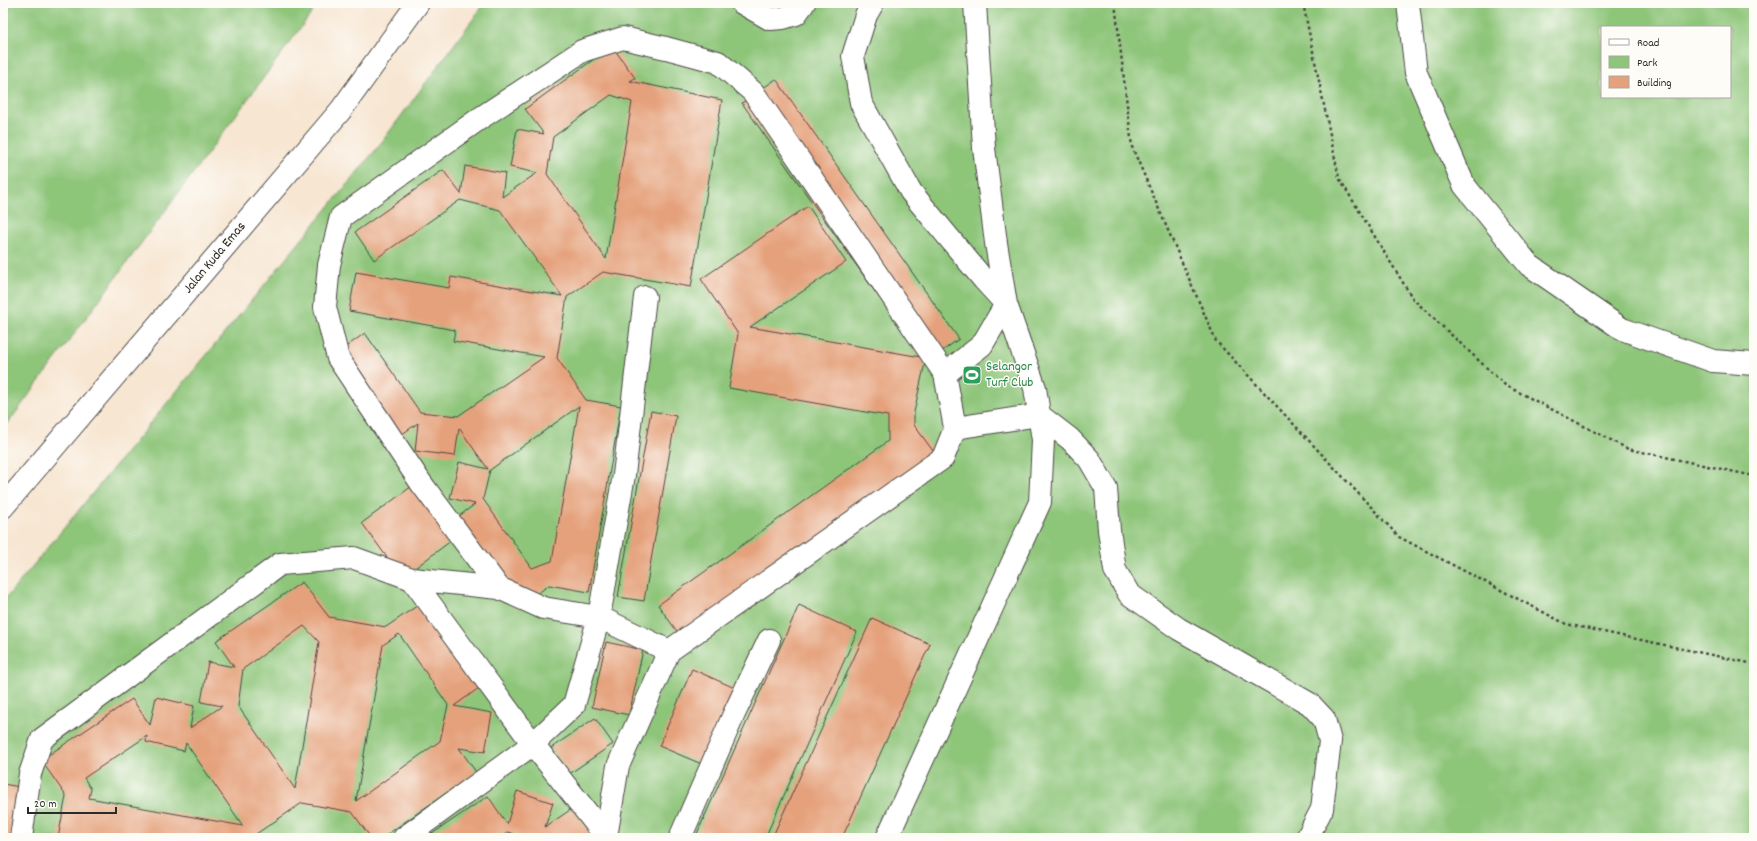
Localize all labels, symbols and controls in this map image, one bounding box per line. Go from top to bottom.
legend [1601,26,1731,98]
text: Road [1637,35,1659,52]
text: Park [1637,55,1658,72]
text: Building [1637,75,1672,92]
street label: Jalan Kuda Emas [179,218,251,298]
place label: Selangor Turf Club [986,357,1033,393]
sports icon: Selangor Turf Club [961,364,983,386]
scale bar [28,789,116,815]
text: 20 m [34,796,57,813]

